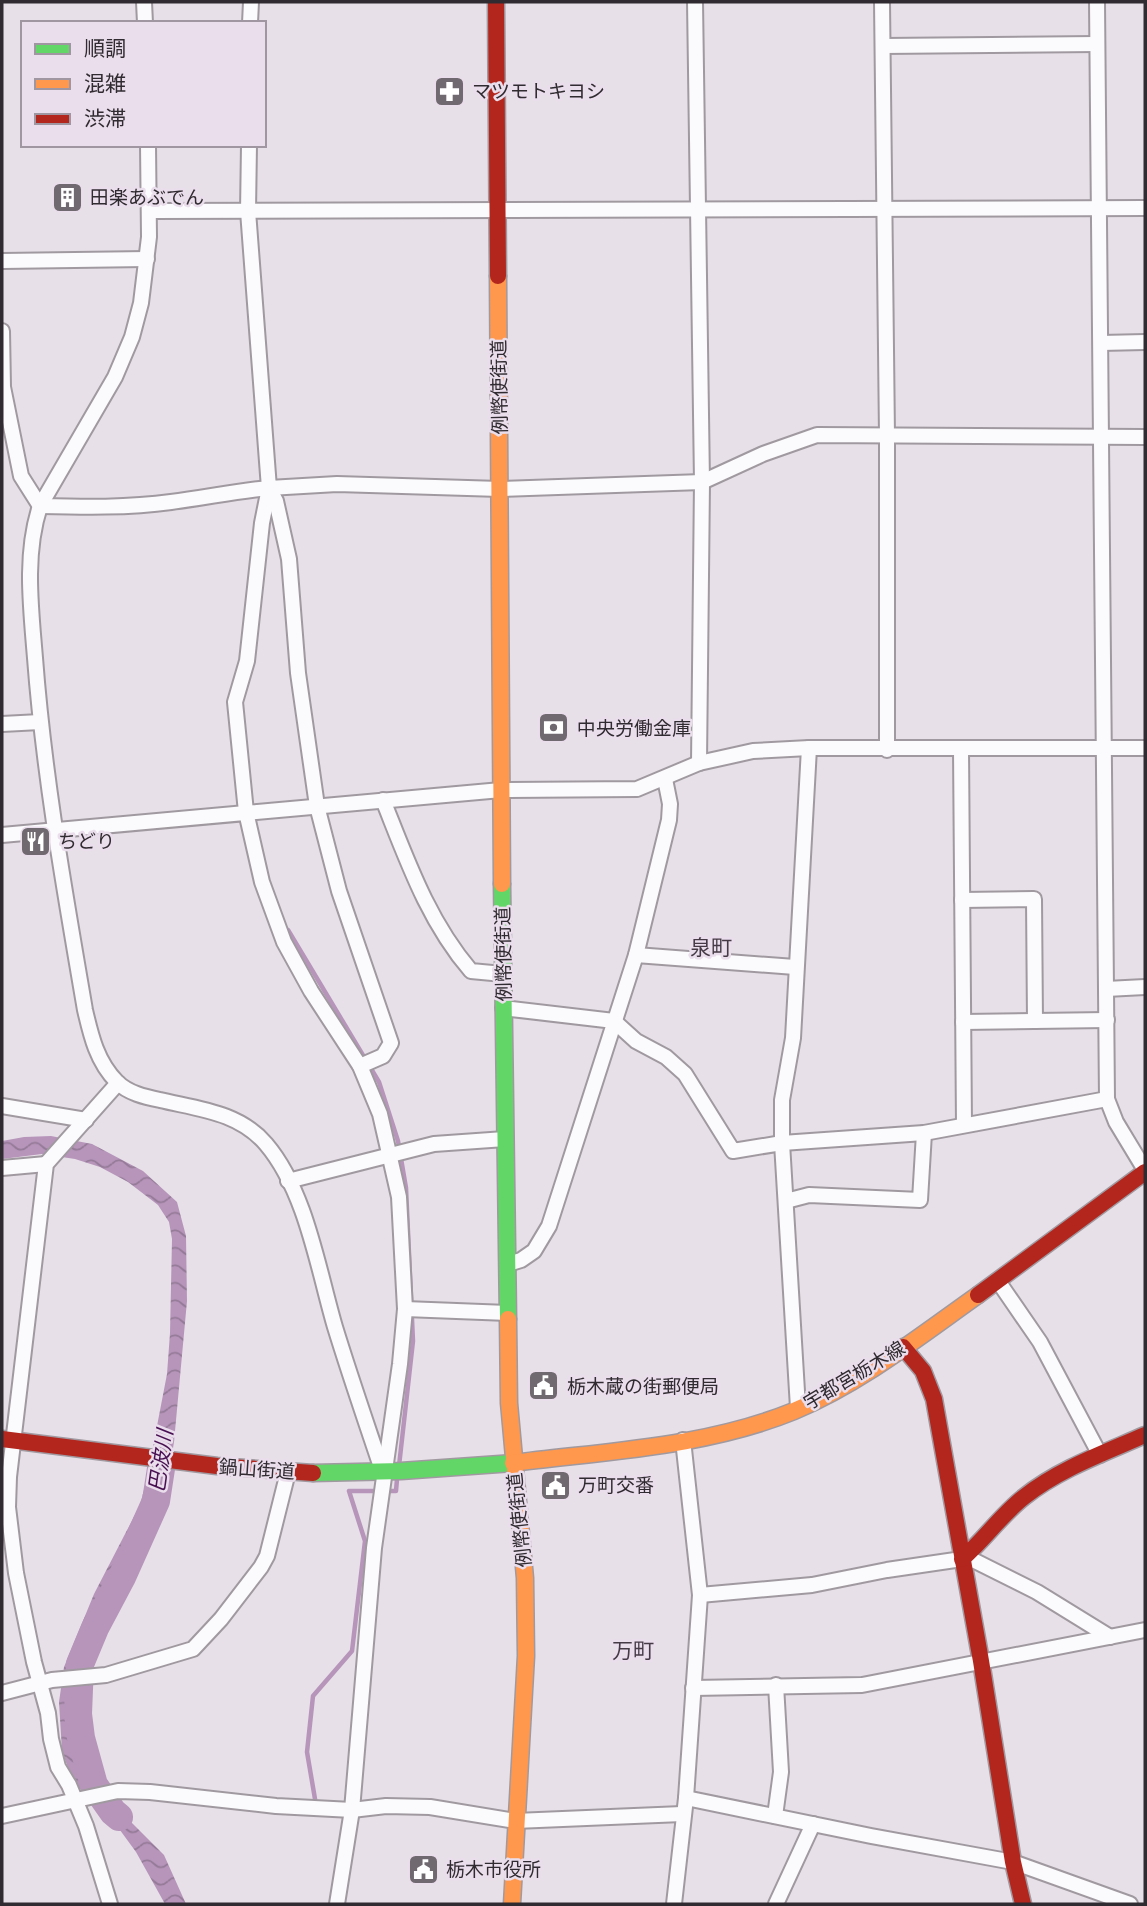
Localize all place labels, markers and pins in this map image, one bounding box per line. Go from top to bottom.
pharmacy icon: マツモトキヨシ [432,74,466,108]
place label: マツモトキヨシ [472,80,605,103]
building icon: 田楽あぶでん [50,180,84,214]
place label: 田楽あぶでん [90,186,204,209]
bank icon: 中央労働金庫 [537,711,571,745]
place label: 中央労働金庫 [577,717,691,740]
restaurant icon: ちどり [18,824,52,858]
place label: ちどり [58,830,115,853]
public building icon: 栃木蔵の街郵便局 [527,1369,561,1403]
place label: 栃木蔵の街郵便局 [567,1375,719,1398]
public building icon: 万町交番 [538,1468,572,1502]
place label: 万町交番 [578,1474,654,1497]
public building icon: 栃木市役所 [406,1852,440,1886]
place label: 栃木市役所 [446,1858,541,1881]

